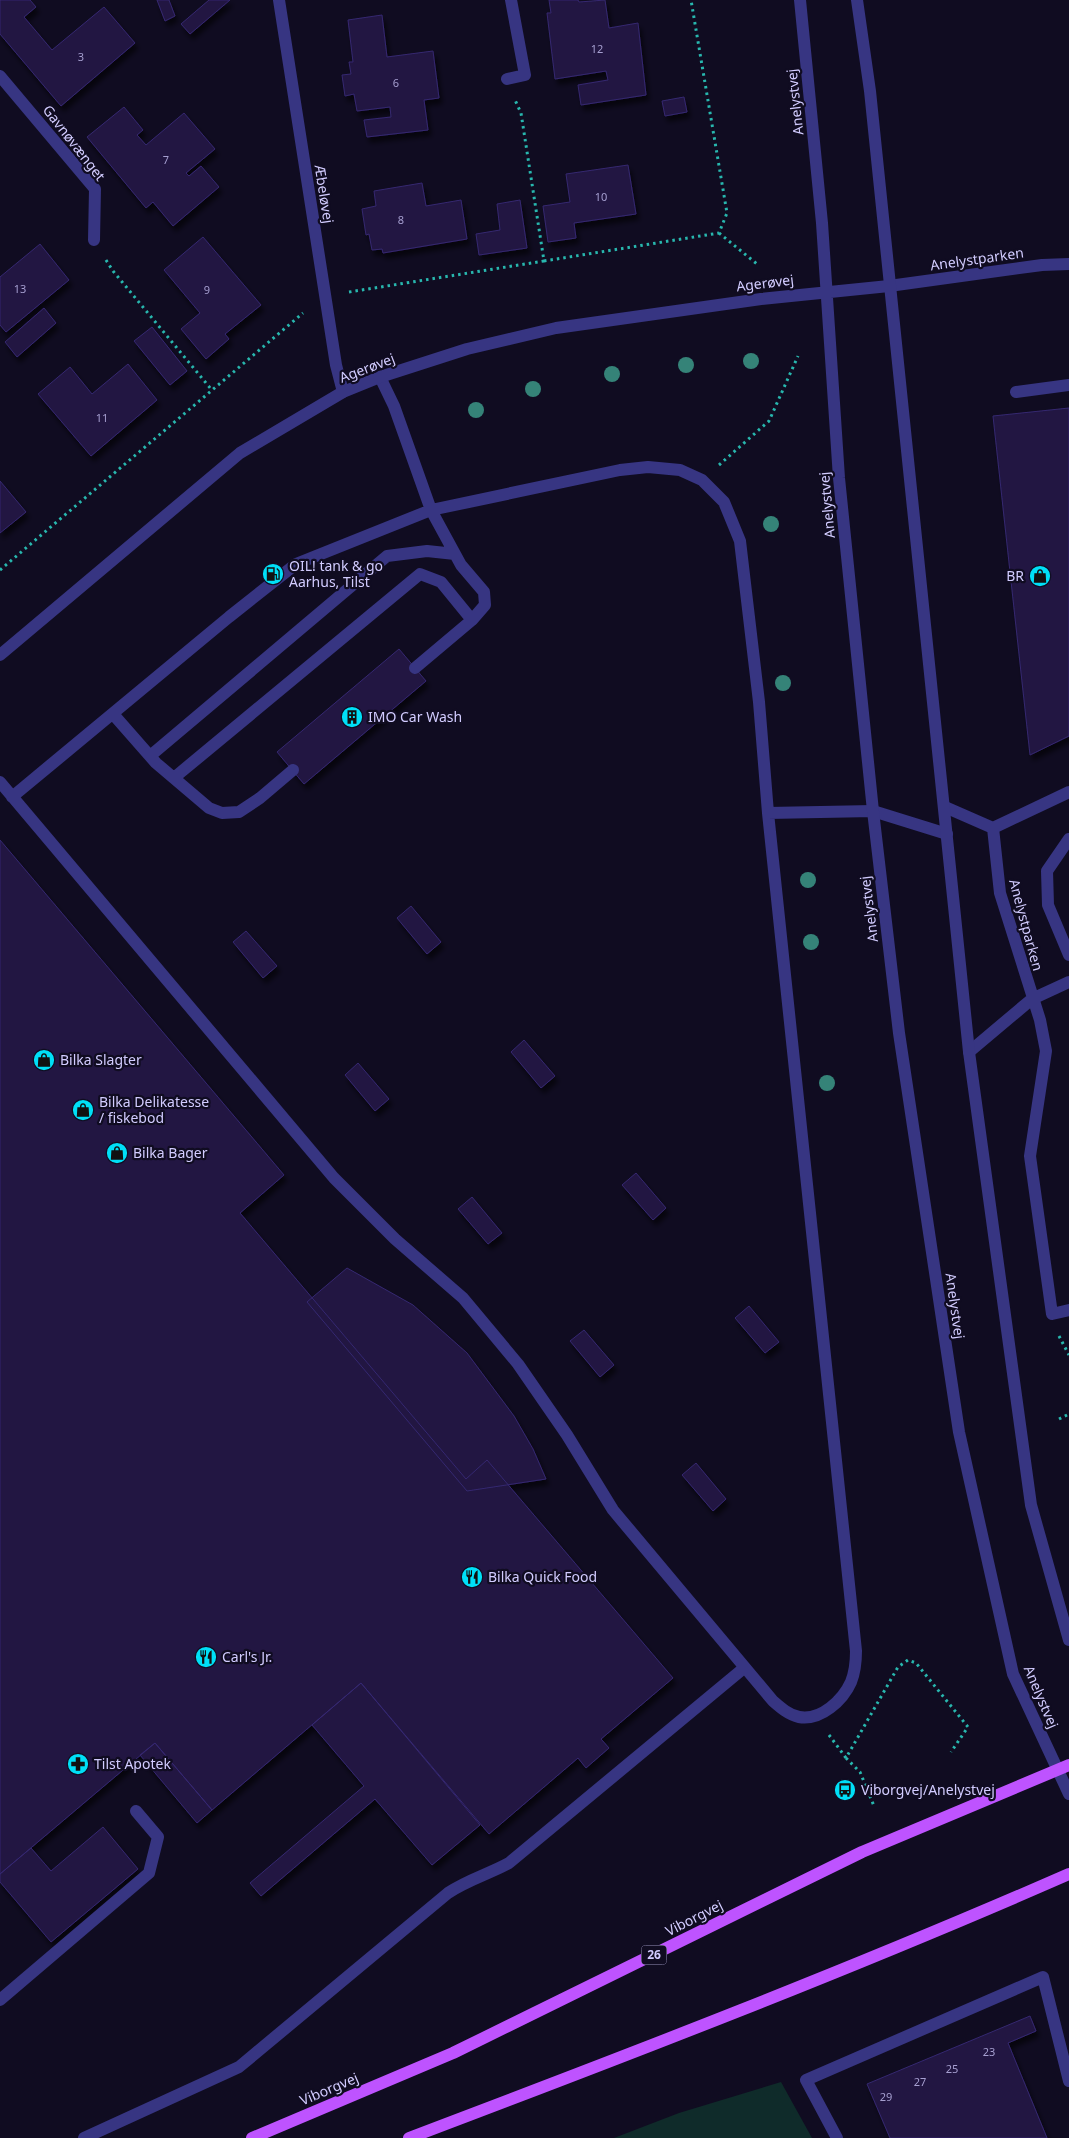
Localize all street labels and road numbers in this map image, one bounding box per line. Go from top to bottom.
street label: Anelystvej [782,68,807,136]
street label: Gavnøvænget [39,101,110,185]
street label: Æbeløvej [310,162,339,225]
street label: Anelystparken [929,243,1025,274]
street label: Agerøvej [735,270,795,295]
street label: Agerøvej [336,348,397,387]
street label: Anelystvej [814,471,839,539]
street label: Anelystvej [855,875,882,943]
street label: Anelystparken [1005,877,1048,973]
street label: Anelystvej [941,1272,970,1340]
street label: Anelystvej [1020,1662,1063,1731]
street label: Viborgvej [662,1895,726,1940]
road number: 26 [642,1946,666,1964]
street label: Viborgvej [297,2068,361,2109]

